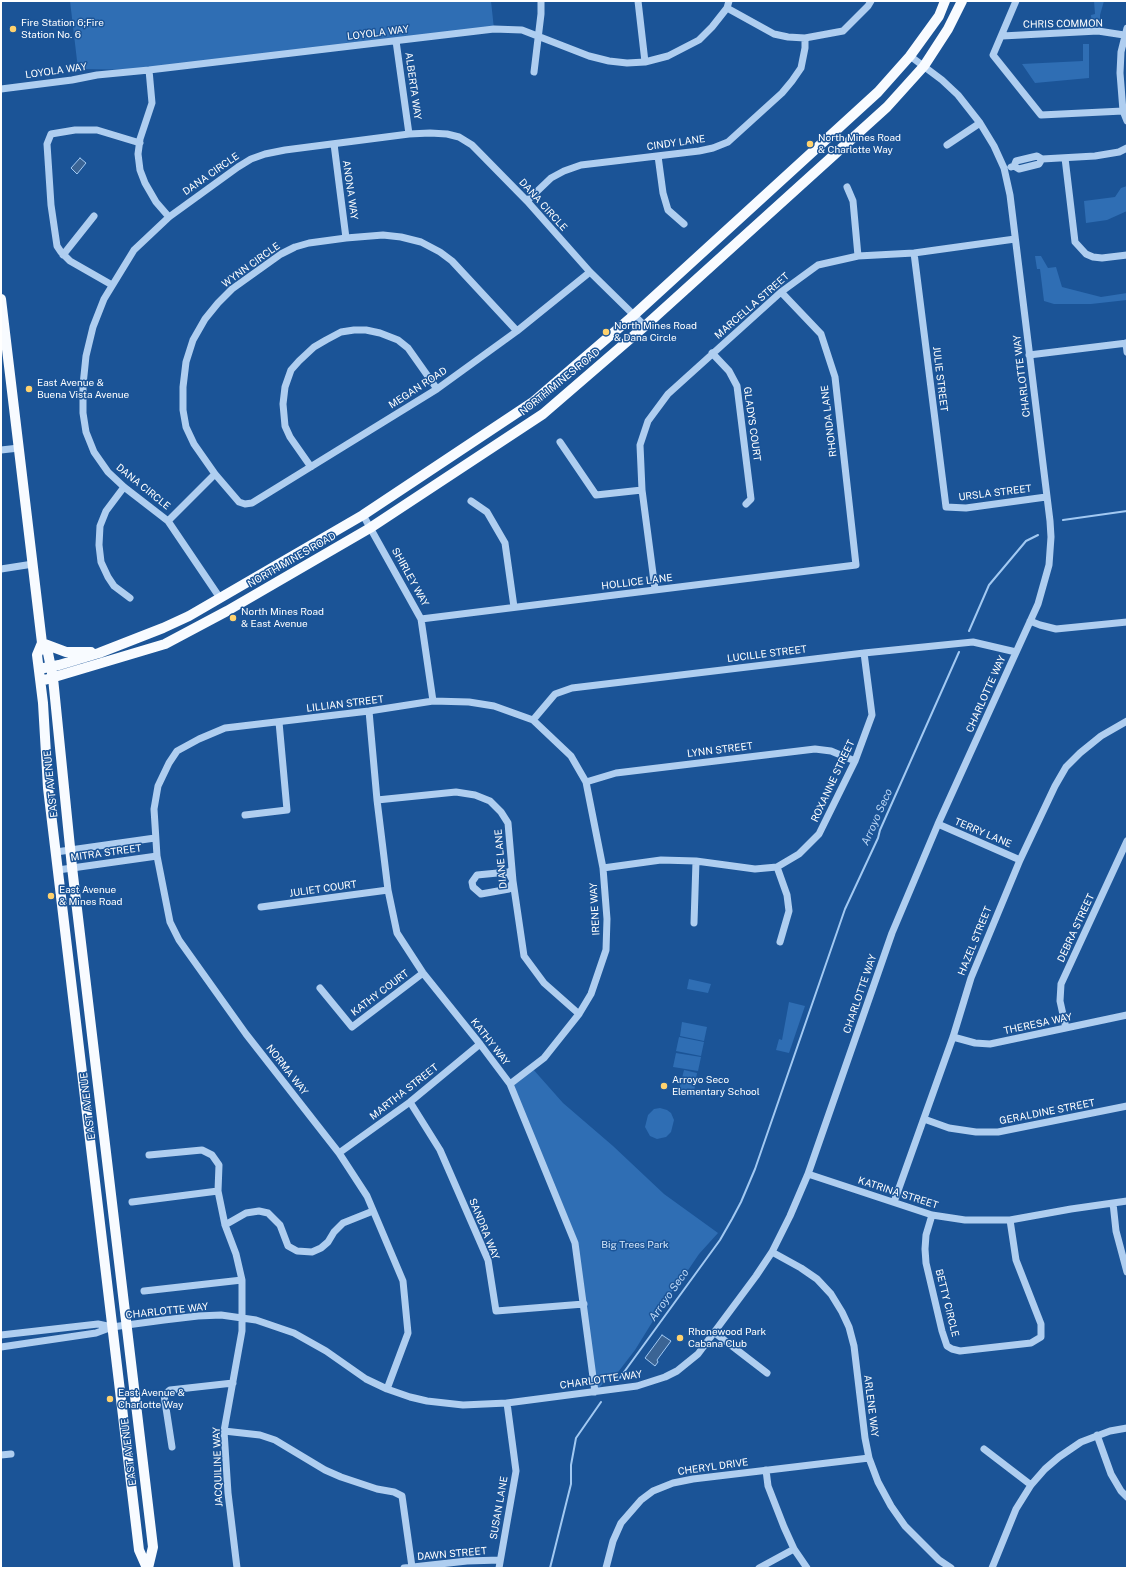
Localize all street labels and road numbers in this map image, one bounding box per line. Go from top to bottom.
street label: CHRIS COMMON [1023,17,1103,31]
street label: LOYOLA WAY [346,23,410,43]
street label: ALBERTA WAY [402,52,424,120]
street label: LOYOLA WAY [24,61,88,81]
street label: CINDY LANE [646,133,706,153]
street label: DANA CIRCLE [181,150,241,198]
street label: ANONA WAY [340,160,360,220]
street label: DANA CIRCLE [516,176,570,234]
street label: WYNN CIRCLE [220,240,282,290]
street label: MARCELLA STREET [712,270,792,342]
street label: CHARLOTTE WAY [1011,334,1033,418]
street label: NORTH MINES ROAD [517,346,603,418]
street label: JULIE STREET [930,346,950,412]
street label: MEGAN ROAD [387,365,449,411]
street label: RHONDA LANE [819,384,839,458]
street label: GLADYS COURT [741,386,763,462]
street label: DANA CIRCLE [114,462,172,512]
street label: URSLA STREET [958,483,1032,503]
street label: NORTH MINES ROAD [246,530,338,590]
street label: SHIRLEY WAY [389,545,431,609]
street label: HOLLICE LANE [601,572,673,592]
street label: LUCILLE STREET [726,643,808,665]
street label: CHARLOTTE WAY [964,654,1008,734]
street label: LILLIAN STREET [306,693,384,715]
street label: ROXANNE STREET [809,738,857,824]
street label: LYNN STREET [686,740,754,760]
street label: EAST AVENUE [41,750,61,818]
street label: TERRY LANE [953,816,1013,850]
street label: DIANE LANE [492,829,510,889]
street label: MITRA STREET [70,842,142,864]
street label: JULIET COURT [289,878,357,900]
street label: IRENE WAY [588,882,602,936]
street label: DEBRA STREET [1055,892,1097,964]
street label: HAZEL STREET [956,905,994,977]
street label: CHARLOTTE WAY [841,953,879,1035]
street label: KATHY COURT [349,967,411,1019]
street label: THERESA WAY [1003,1011,1073,1037]
street label: KATHY WAY [468,1016,512,1068]
street label: NORMA WAY [264,1042,310,1098]
street label: MARTHA STREET [367,1062,441,1122]
street label: EAST AVENUE [78,1072,98,1140]
street label: GERALDINE STREET [998,1097,1096,1127]
street label: KATRINA STREET [856,1174,940,1212]
street label: SANDRA WAY [466,1196,502,1262]
street label: BETTY CIRCLE [933,1268,961,1338]
street label: CHARLOTTE WAY [125,1301,209,1321]
street label: CHARLOTTE WAY [559,1368,643,1392]
street label: ARLENE WAY [861,1374,881,1438]
street label: EAST AVENUE [119,1418,139,1486]
street label: JACQUILINE WAY [211,1427,225,1507]
street label: CHERYL DRIVE [677,1456,749,1478]
street label: SUSAN LANE [488,1475,510,1541]
street label: DAWN STREET [417,1545,487,1563]

